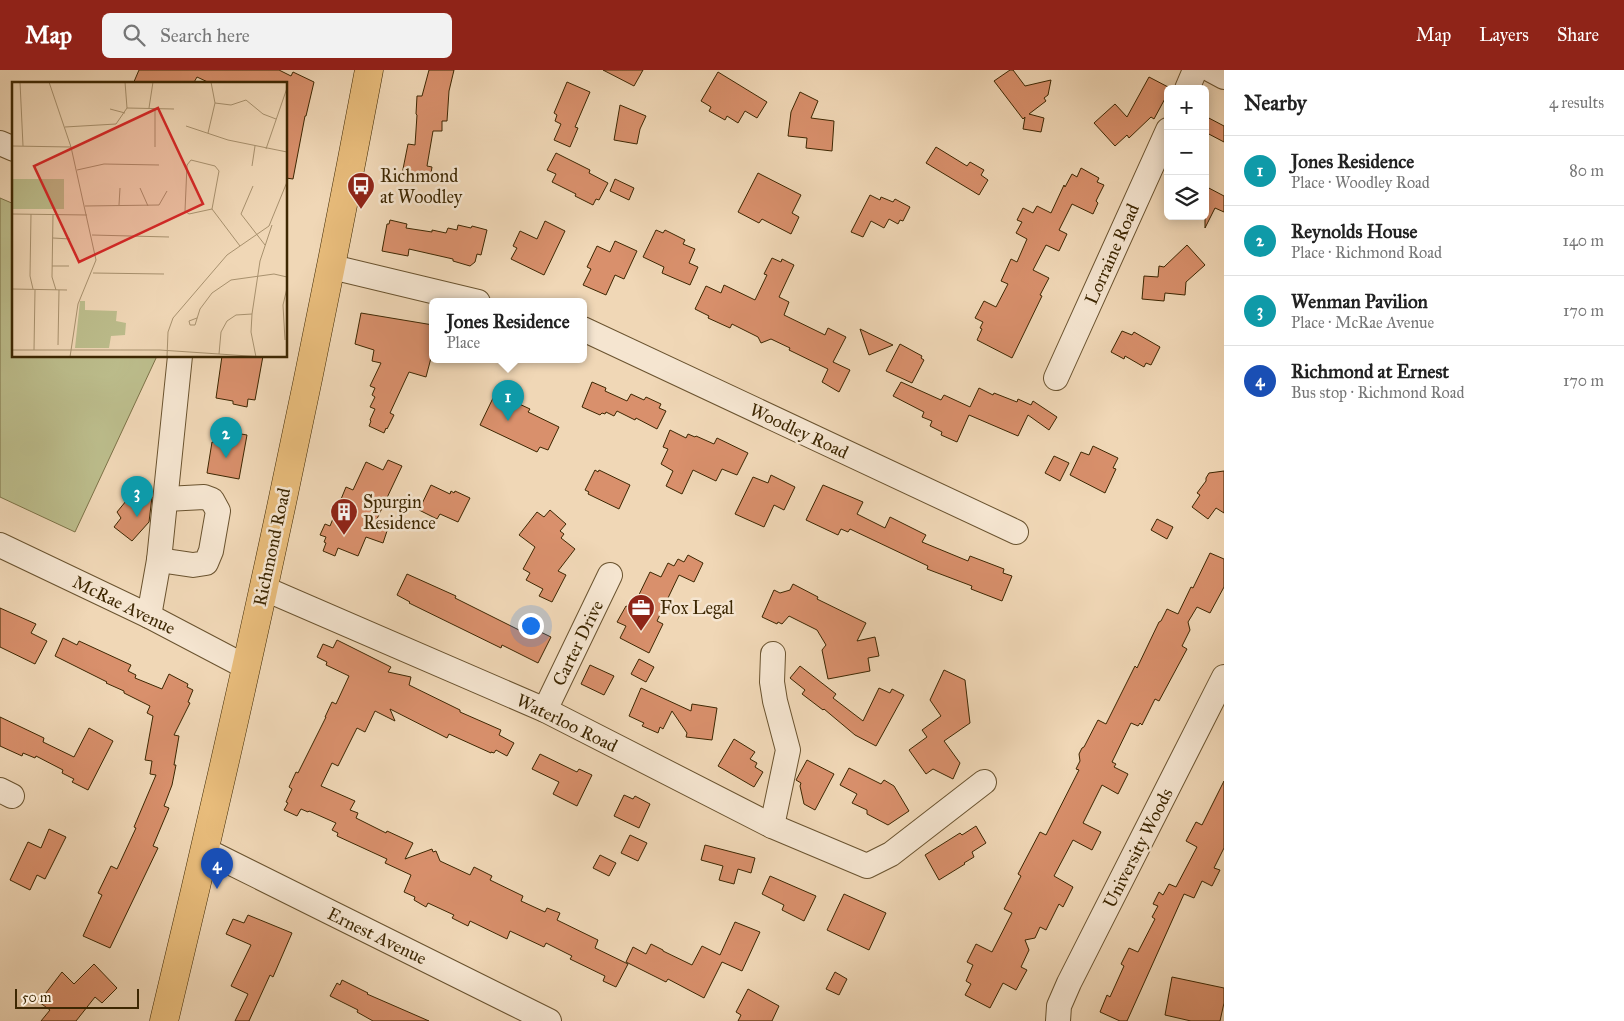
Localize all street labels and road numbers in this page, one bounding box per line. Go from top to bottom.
street label: Lorraine Road [1080,200,1144,308]
street label: Woodley Road [746,398,852,464]
street label: Richmond Road [249,486,295,608]
street label: McRae Avenue [69,571,179,639]
street label: Carter Drive [548,597,608,689]
street label: Waterloo Road [513,689,621,757]
street label: University Woods [1098,784,1178,912]
street label: Ernest Avenue [324,902,430,970]

